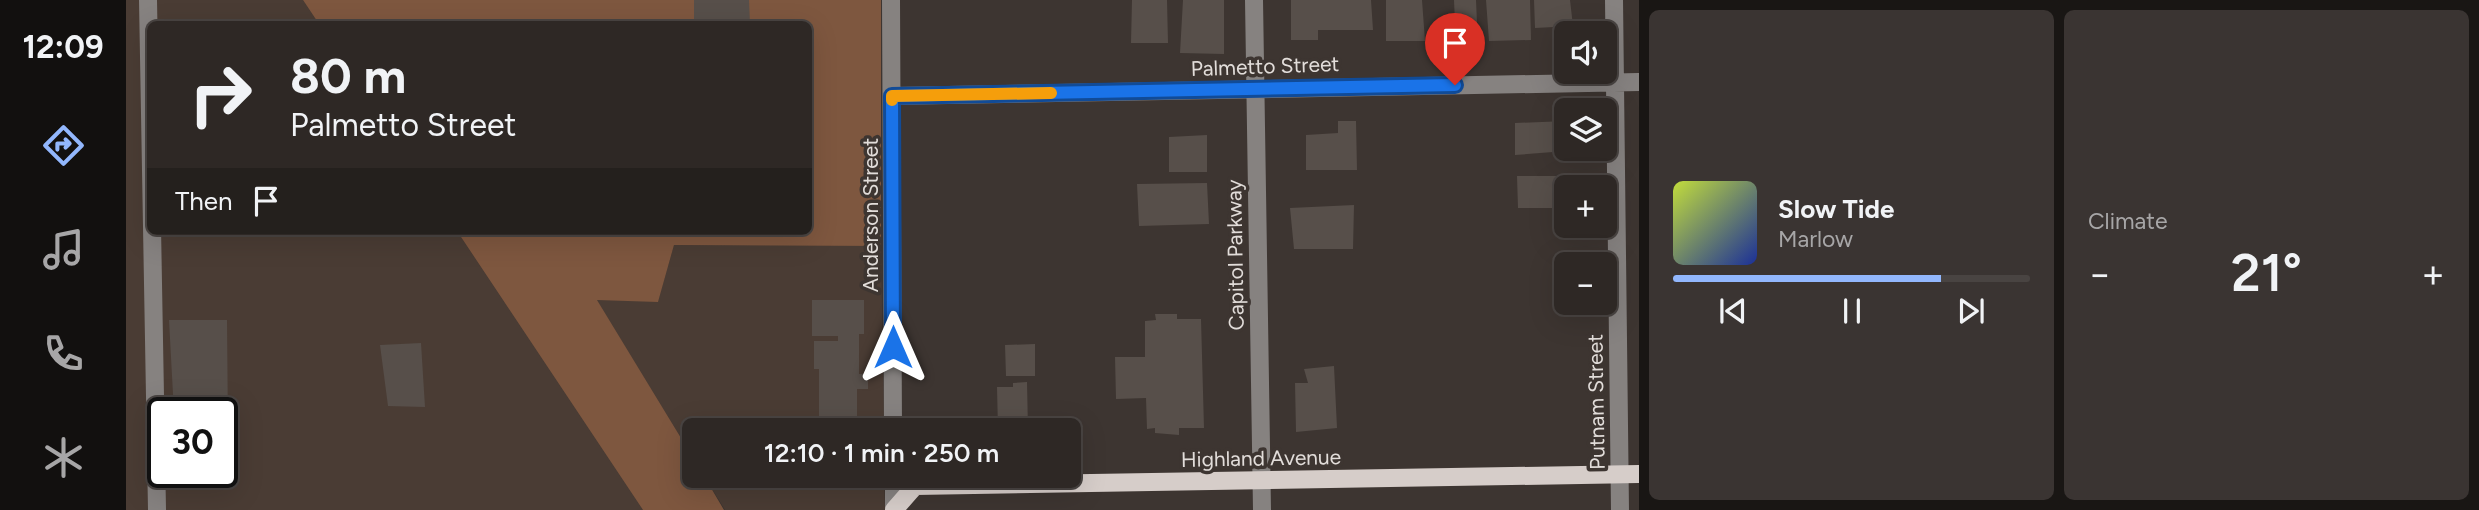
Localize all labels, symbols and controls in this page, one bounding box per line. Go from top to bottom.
pin [1425,13,1485,85]
map controls [1554,21,1617,315]
button: sound [1554,21,1617,84]
icon: arrive [1436,24,1474,62]
text: 12:09 [23,28,103,66]
text: 80 m [290,46,406,105]
icon: right [175,49,266,140]
street label: Palmetto Street [1190,51,1340,81]
button: layers [1554,98,1617,161]
text: Palmetto Street [290,106,516,144]
icon: directions [39,121,88,170]
street label: Anderson Street [858,138,883,292]
button: + [1554,175,1617,238]
street label: Capitol Parkway [1221,179,1249,331]
icon: arrive [247,182,285,220]
text: Then [175,185,233,217]
text: Slow Tide [1778,193,1894,225]
text: Climate [2088,207,2167,235]
icon: music [39,225,88,274]
text: Marlow [1778,225,1853,253]
text: 21° [2231,242,2302,304]
text: − [2088,251,2112,297]
text: + [2421,251,2445,297]
button: − [1554,252,1617,315]
icon: previous [1714,292,1752,330]
icon: pause [1833,292,1871,330]
icon: next [1952,292,1990,330]
position arrow [856,310,930,384]
icon: phone [39,329,88,378]
street label: Putnam Street [1582,334,1610,470]
speed limit sign: 30 [147,397,238,488]
icon: climate [39,433,88,482]
text: 12:10 · 1 min · 250 m [764,437,999,469]
street label: Highland Avenue [1181,444,1341,472]

